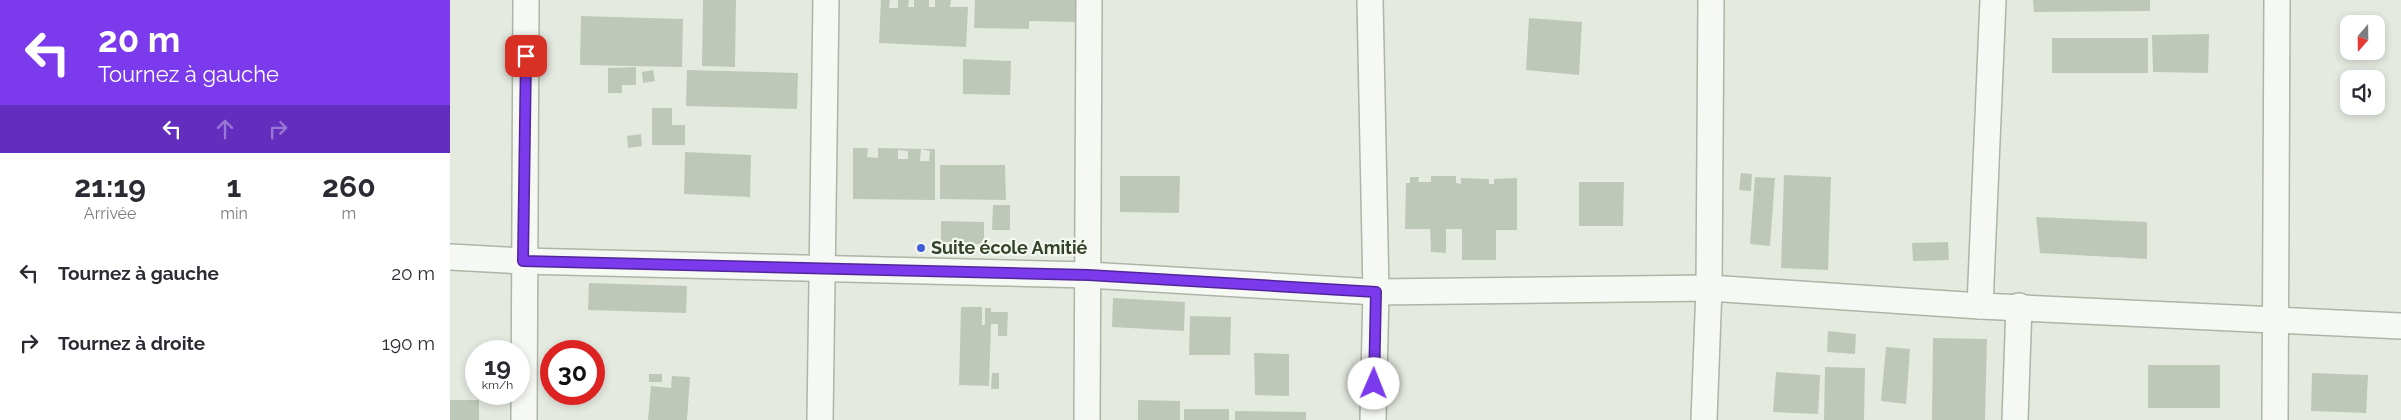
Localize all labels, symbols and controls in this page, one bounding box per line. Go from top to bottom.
north arrow [2340,15,2385,60]
map controls [2340,15,2385,115]
text: 20 m [98,19,180,60]
icon: left [15,20,80,85]
pin [505,35,547,77]
icon: arrive [512,42,540,70]
text: Tournez à gauche [98,61,279,87]
button: sound [2340,70,2385,115]
icon: left [158,115,186,143]
icon: ahead [211,115,239,143]
icon: right [264,115,292,143]
text: 21:19 [74,169,146,204]
text: 1 [227,169,241,204]
text: 260 [322,169,376,204]
text: Arrivée [84,204,136,223]
text: min [220,204,248,223]
text: m [342,204,356,223]
place label: Suite école Amitié [931,237,1088,258]
marker: Suite école Amitié [915,242,927,254]
icon: left [15,259,43,287]
text: Tournez à gauche [58,262,219,284]
text: 20 m [391,262,435,284]
icon: right [15,329,43,357]
text: Tournez à droite [58,332,205,354]
text: 190 m [382,332,435,354]
speed limit sign: 30 [540,340,605,405]
text: 19 [484,351,511,381]
position arrow [1347,357,1399,409]
text: km/h [482,378,513,392]

